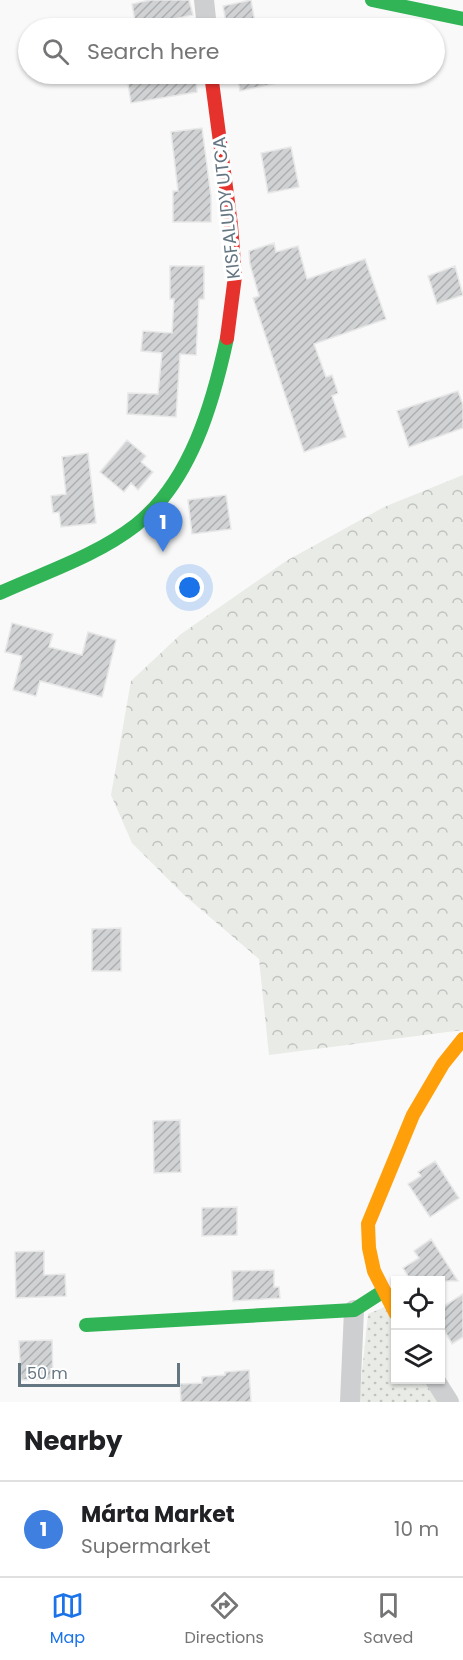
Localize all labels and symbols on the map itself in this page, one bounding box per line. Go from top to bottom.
street label: KISFALUDY UTCA [206,136,246,280]
pin: 1 [144,502,182,552]
your location [175,573,204,602]
scale bar [18,1360,180,1388]

